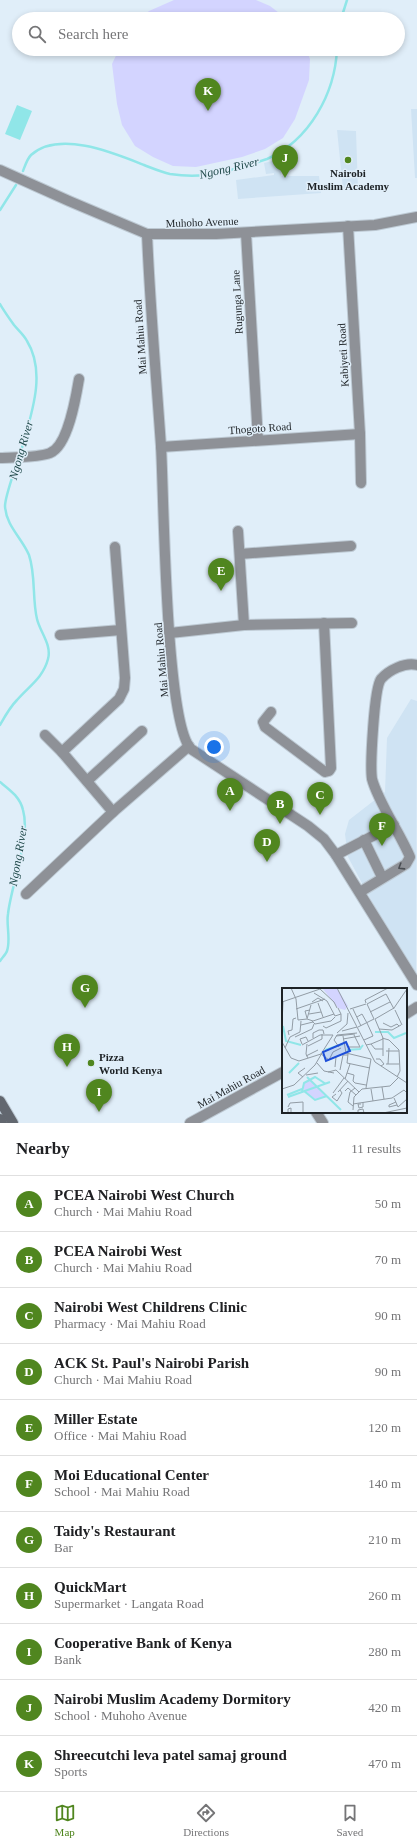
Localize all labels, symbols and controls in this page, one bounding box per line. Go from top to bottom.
search box [12,12,405,56]
icon: search [26,23,48,45]
text: Search here [58,26,128,42]
pin: K [195,78,221,111]
pin: J [272,145,298,178]
water label: Ngong River [197,154,261,182]
marker: Nairobi Muslim Academy [343,155,353,165]
place label: Nairobi Muslim Academy [307,167,390,192]
street label: Muhoho Avenue [165,215,239,229]
street label: Rugunga Lane [229,269,245,334]
street label: Mai Mahiu Road [131,299,149,375]
street label: Kabiyeti Road [335,322,351,387]
water label: Ngong River [6,418,36,482]
street label: Thogoto Road [228,420,292,436]
pin: E [208,558,234,591]
street label: Mai Mahiu Road [152,622,170,698]
your location [204,737,224,757]
pin: A [217,778,243,811]
pin: C [307,782,333,815]
pin: B [267,791,293,824]
pin: F [369,813,395,846]
water label: Ngong River [6,824,30,888]
pin: D [254,829,280,862]
one-way arrow [398,862,405,869]
pin: G [72,975,98,1008]
inset map [282,988,407,1113]
pin: H [54,1034,80,1067]
place label: Pizza World Kenya [99,1051,163,1076]
marker: Pizza World Kenya [86,1058,96,1068]
street label: Mai Mahiu Road [195,1063,267,1110]
pin: I [86,1079,112,1112]
text: Nearby [16,1139,70,1158]
text: 11 results [351,1141,401,1156]
text: PCEA Nairobi West Church [54,1187,234,1203]
text: A [24,1196,34,1211]
text: 50 m [375,1196,401,1211]
text: Church · Mai Mahiu Road [54,1204,192,1219]
text: PCEA Nairobi West [54,1243,182,1259]
text: B [25,1252,33,1267]
text: 70 m [375,1252,401,1267]
text: Church · Mai Mahiu Road [54,1260,192,1275]
text: Nairobi West Childrens Clinic [54,1299,247,1315]
text: C [24,1308,34,1323]
text: 90 m [375,1308,401,1323]
text: Pharmacy · Mai Mahiu Road [54,1316,206,1331]
text: ACK St. Paul's Nairobi Parish [54,1355,249,1371]
text: D [24,1364,34,1379]
text: 90 m [375,1364,401,1379]
text: Church · Mai Mahiu Road [54,1372,192,1387]
text: Miller Estate [54,1411,137,1427]
text: E [25,1420,33,1435]
text: 120 m [368,1420,401,1435]
text: Office · Mai Mahiu Road [54,1428,187,1443]
text: Moi Educational Center [54,1467,209,1483]
text: F [25,1476,33,1491]
text: 140 m [368,1476,401,1491]
text: School · Mai Mahiu Road [54,1484,190,1499]
text: Taidy's Restaurant [54,1523,176,1539]
text: G [24,1532,34,1547]
text: 210 m [368,1532,401,1547]
text: Bar [54,1540,73,1555]
text: QuickMart [54,1579,127,1595]
text: H [24,1588,34,1603]
text: 260 m [368,1588,401,1603]
text: Supermarket · Langata Road [54,1596,204,1611]
text: Cooperative Bank of Kenya [54,1635,232,1651]
text: I [26,1644,32,1659]
text: 280 m [368,1644,401,1659]
text: Bank [54,1652,81,1667]
text: Nairobi Muslim Academy Dormitory [54,1691,291,1707]
text: J [26,1700,32,1715]
text: 420 m [368,1700,401,1715]
text: School · Muhoho Avenue [54,1708,187,1723]
text: Shreecutchi leva patel samaj ground [54,1747,287,1763]
text: K [24,1756,34,1771]
text: 470 m [368,1756,401,1771]
text: Sports [54,1764,87,1779]
tab: Map [54,1802,76,1838]
tab: Directions [183,1802,229,1838]
tab: Saved [336,1802,363,1838]

